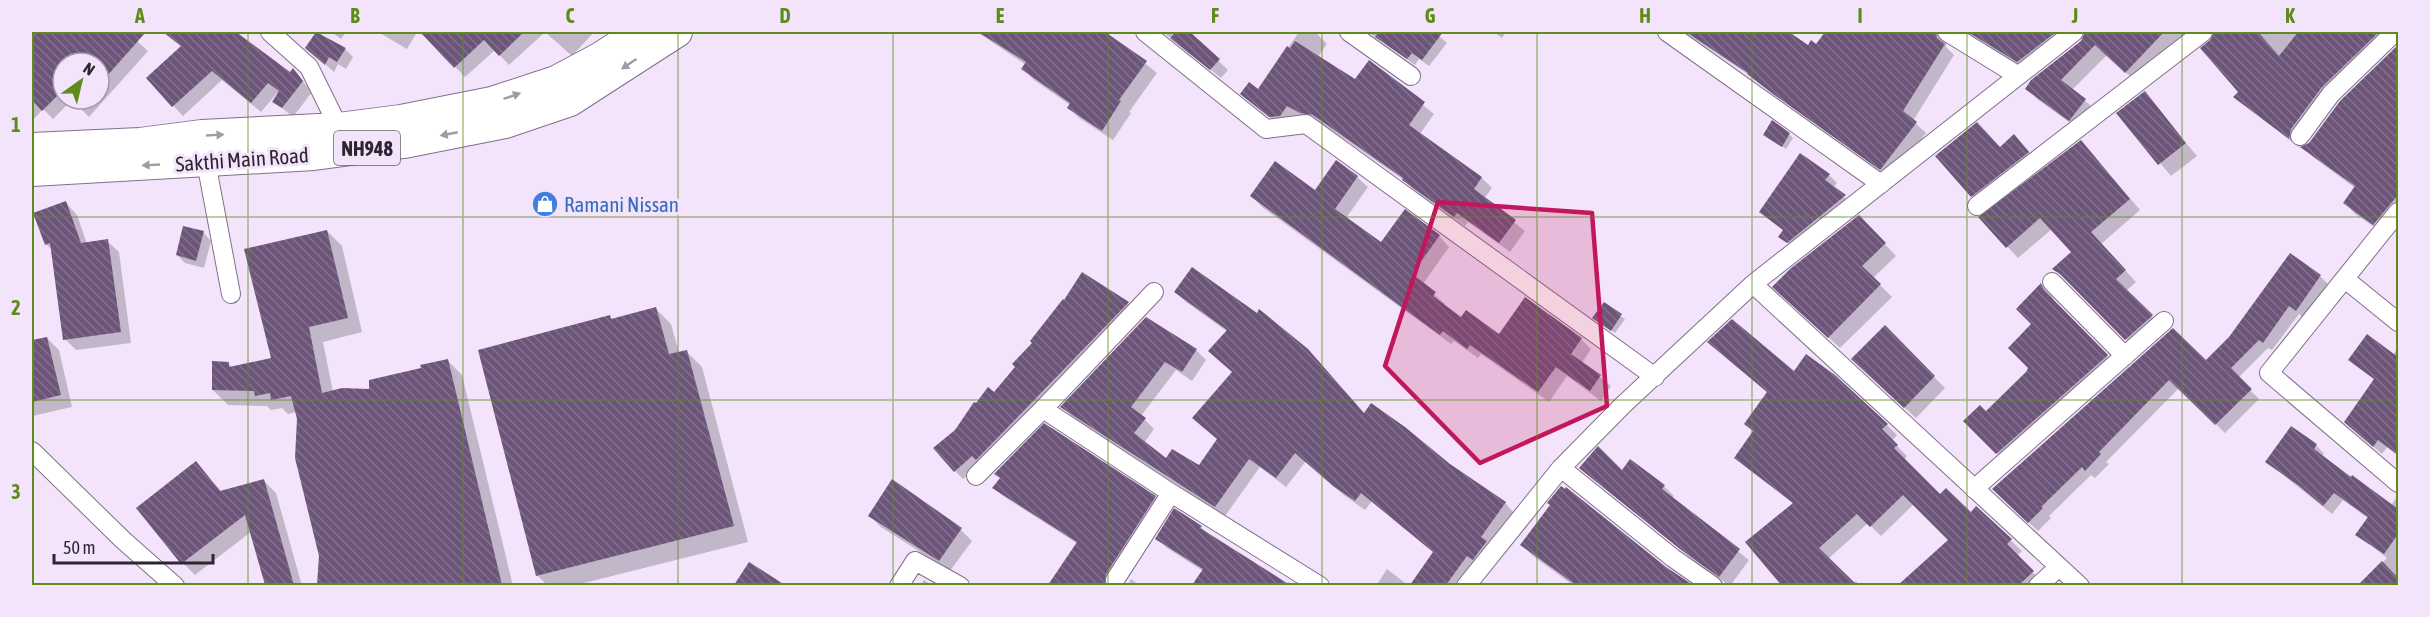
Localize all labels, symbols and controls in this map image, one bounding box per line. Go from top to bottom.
text: A [134,4,145,27]
text: B [350,4,360,27]
text: C [566,4,575,27]
text: D [779,4,791,27]
text: E [996,4,1005,27]
text: F [1211,4,1219,27]
text: G [1425,4,1436,27]
text: H [1639,4,1651,27]
text: I [1857,4,1863,27]
text: J [2071,4,2078,27]
text: K [2285,4,2295,27]
north arrow [51,51,111,111]
text: N [80,58,98,79]
one-way arrow [620,59,637,70]
one-way arrow [503,90,521,100]
text: 1 [11,113,21,136]
one-way arrow [206,130,225,139]
one-way arrow [439,130,458,139]
road number: NH948 [334,131,400,165]
street label: Sakthi Main Road [175,142,309,176]
one-way arrow [142,160,161,169]
shop icon: Ramani Nissan [530,189,560,219]
place label: Ramani Nissan [564,192,679,216]
text: 2 [11,296,21,319]
text: 3 [11,480,21,503]
scale bar [54,527,213,565]
text: 50 m [63,537,95,558]

